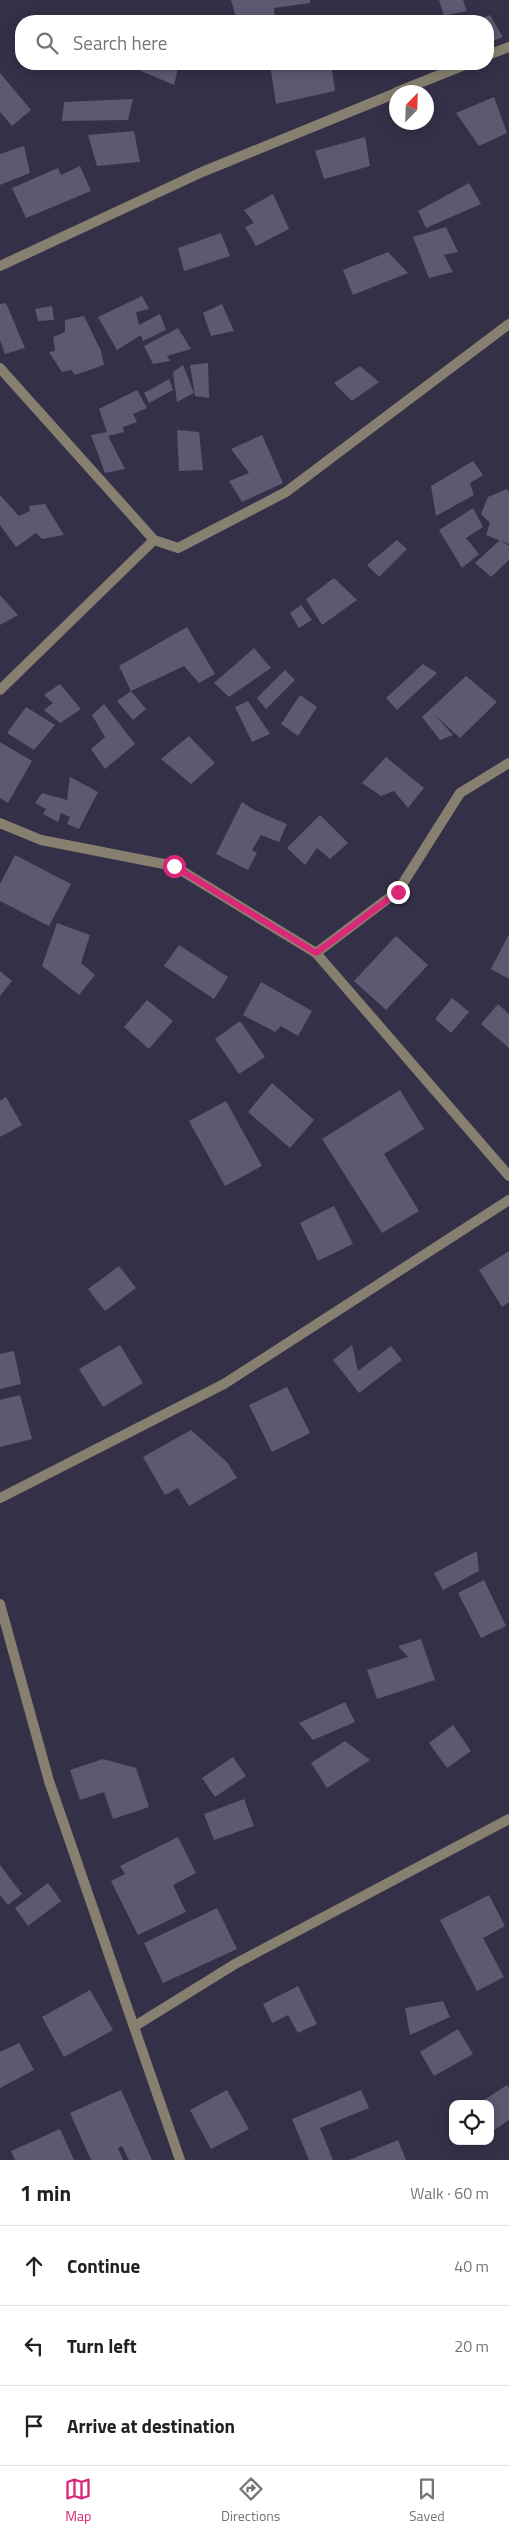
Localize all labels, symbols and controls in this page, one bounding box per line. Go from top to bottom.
search box [15,15,494,70]
text: Search here [73,28,167,57]
icon: search [33,29,61,57]
north arrow [389,85,434,130]
route start [163,855,186,878]
route end [387,881,410,904]
map controls [449,2100,494,2145]
button: locate [449,2100,494,2145]
text: 1 min [20,2177,71,2209]
text: Walk · 60 m [410,2181,489,2205]
text: Continue [67,2251,140,2280]
icon: ahead [20,2252,48,2280]
text: 40 m [454,2254,489,2278]
text: Turn left [67,2331,137,2360]
icon: left [20,2332,48,2360]
text: 20 m [454,2334,489,2358]
text: Arrive at destination [67,2411,235,2440]
icon: arrive [20,2412,48,2440]
tab: Map [64,2475,92,2526]
tab: Directions [221,2475,280,2526]
tab: Saved [409,2475,445,2526]

